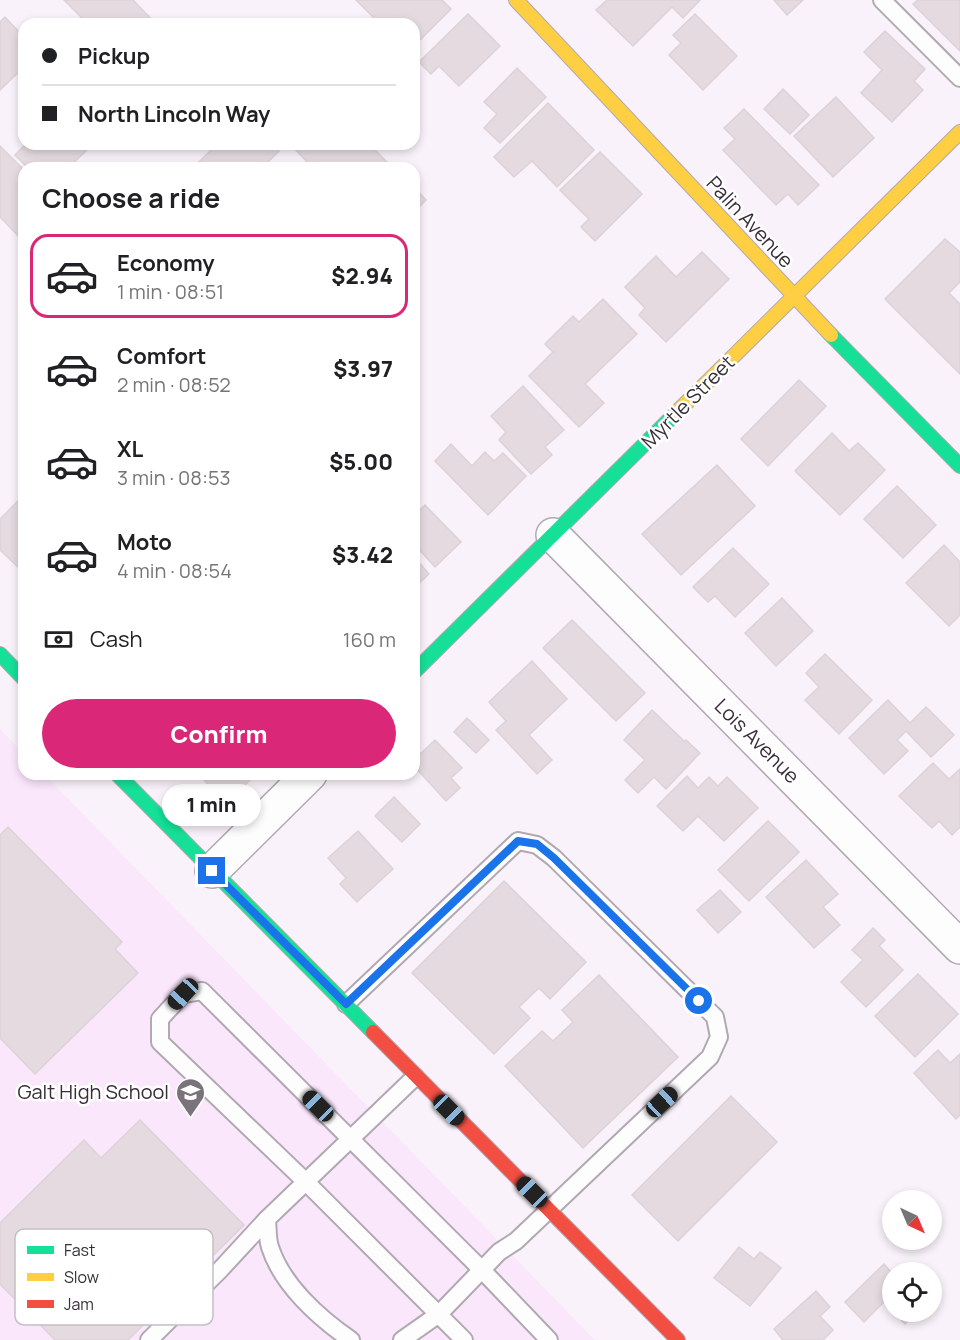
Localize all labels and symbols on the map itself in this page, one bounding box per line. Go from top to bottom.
street label: Palin Avenue [701,170,800,273]
street label: Myrtle Street [635,349,740,454]
street label: Lois Avenue [709,692,806,789]
callout: 1 min [162,784,262,826]
route end [198,857,225,884]
car [164,975,202,1013]
route start [685,987,712,1014]
school or university icon: Galt High School [174,1076,206,1118]
place label: Galt High School [17,1078,169,1105]
car [643,1083,681,1121]
car [299,1087,337,1125]
car [430,1091,468,1129]
car [513,1173,551,1211]
north arrow [882,1190,942,1250]
legend [15,1229,213,1325]
text: Fast [64,1239,95,1261]
text: Slow [64,1266,99,1288]
text: Jam [64,1293,94,1315]

